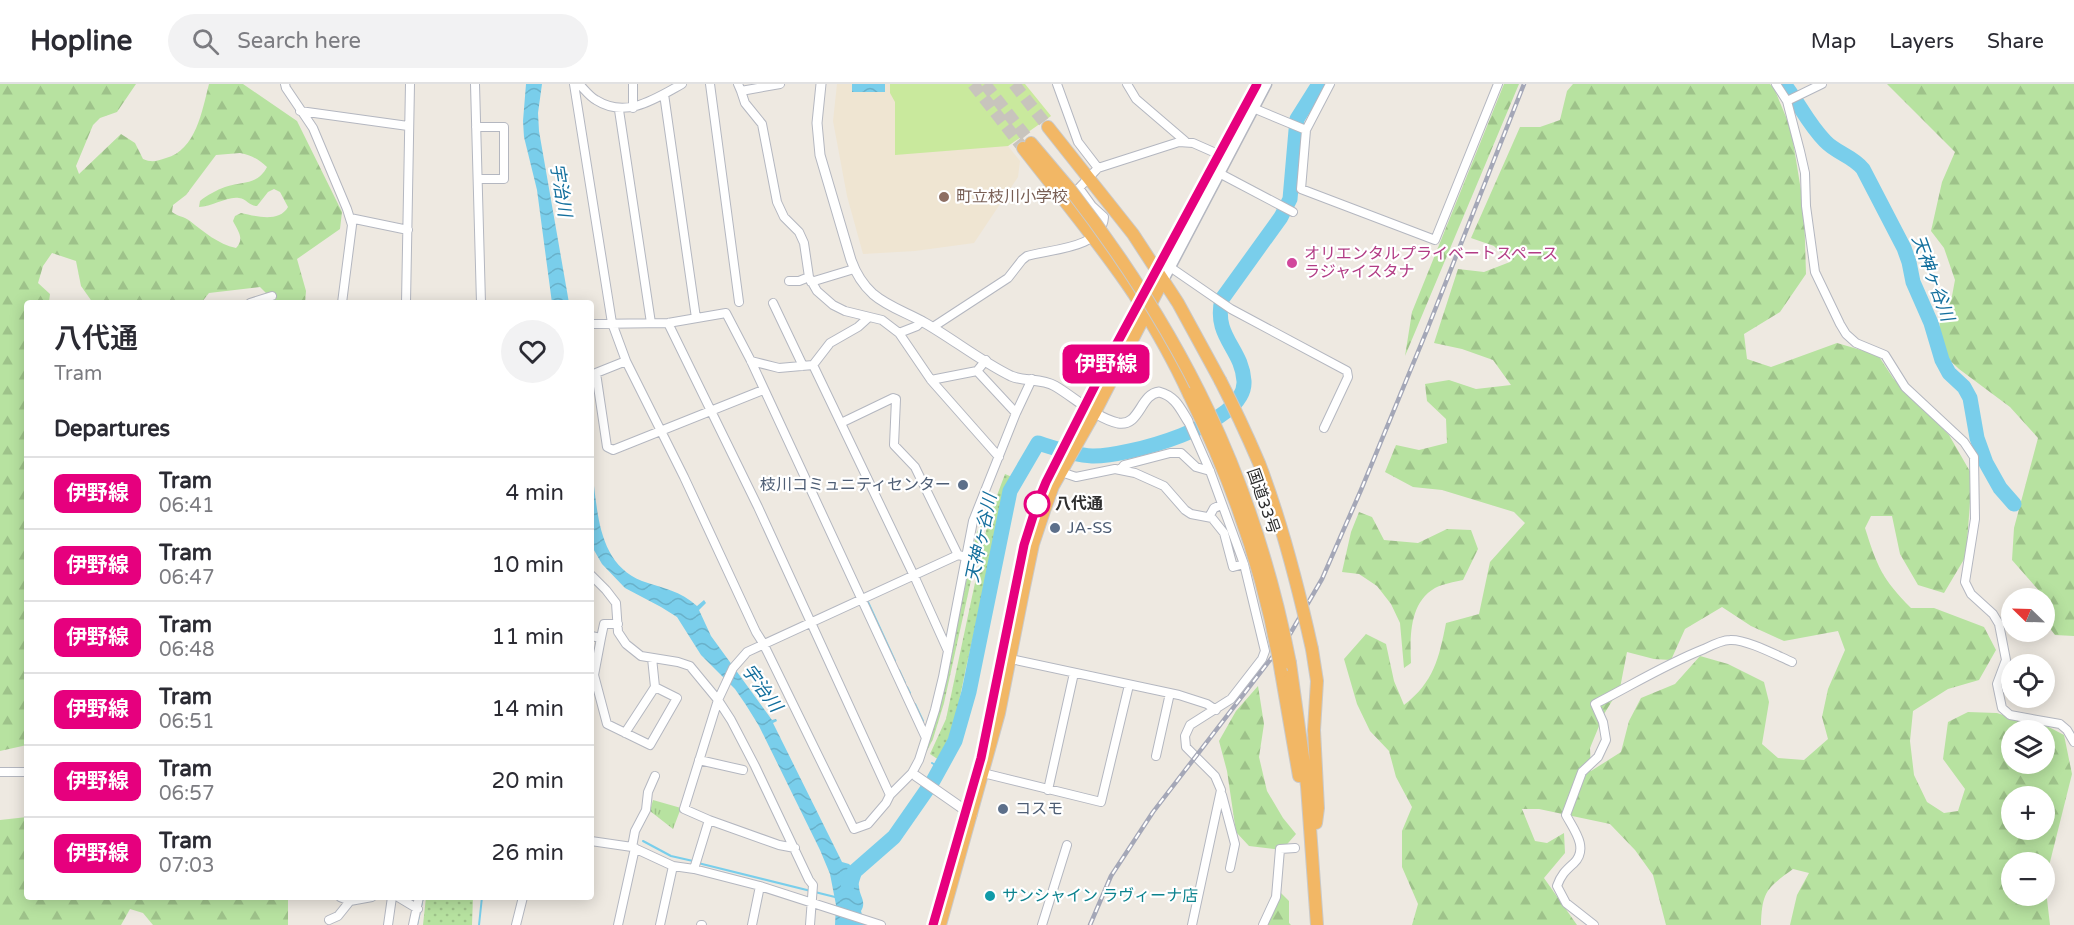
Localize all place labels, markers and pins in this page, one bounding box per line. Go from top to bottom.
place label: 町立枝川小学校 [956,187,1068,207]
marker: 町立枝川小学校 [937,190,951,204]
place label: オリエンタルプライベートスペース ラジャイスタナ [1304,244,1558,282]
marker: オリエンタルプライベートスペース ラジャイスタナ [1285,256,1299,270]
place label: 枝川コミュニティセンター [760,475,951,495]
marker: 枝川コミュニティセンター [956,478,970,492]
marker: 八代通 [1024,491,1050,517]
place label: 八代通 [1055,494,1103,514]
place label: JA-SS [1067,518,1112,538]
marker: JA-SS [1048,521,1062,535]
place label: コスモ [1015,799,1063,819]
marker: コスモ [996,802,1010,816]
place label: サンシャイン ラヴィーナ店 [1002,886,1198,906]
marker: サンシャイン ラヴィーナ店 [983,889,997,903]

